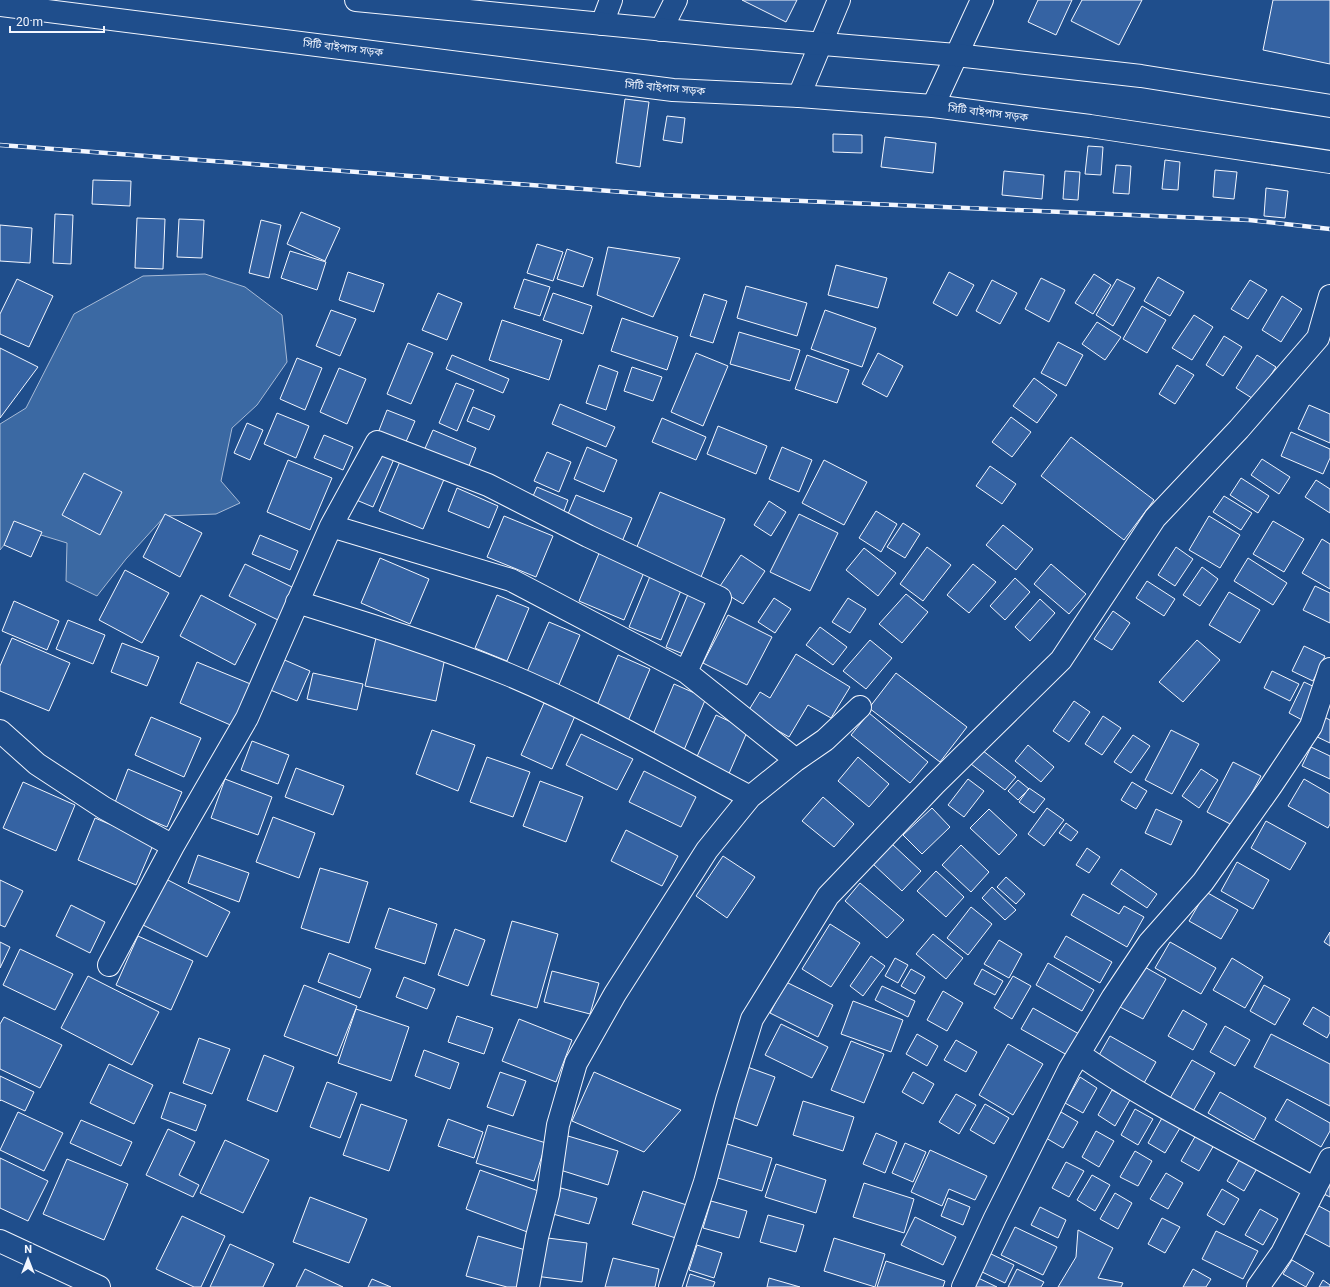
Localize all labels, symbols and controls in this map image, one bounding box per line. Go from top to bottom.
scale bar [10,8,104,34]
text: 20 m [16,15,43,29]
street label: সিটি বাইপাস সড়ক [301,37,384,59]
street label: সিটি বাইপাস সড়ক [623,78,706,98]
street label: সিটি বাইপাস সড়ক [946,102,1029,124]
north arrow [8,1239,48,1279]
text: N [24,1243,32,1256]

